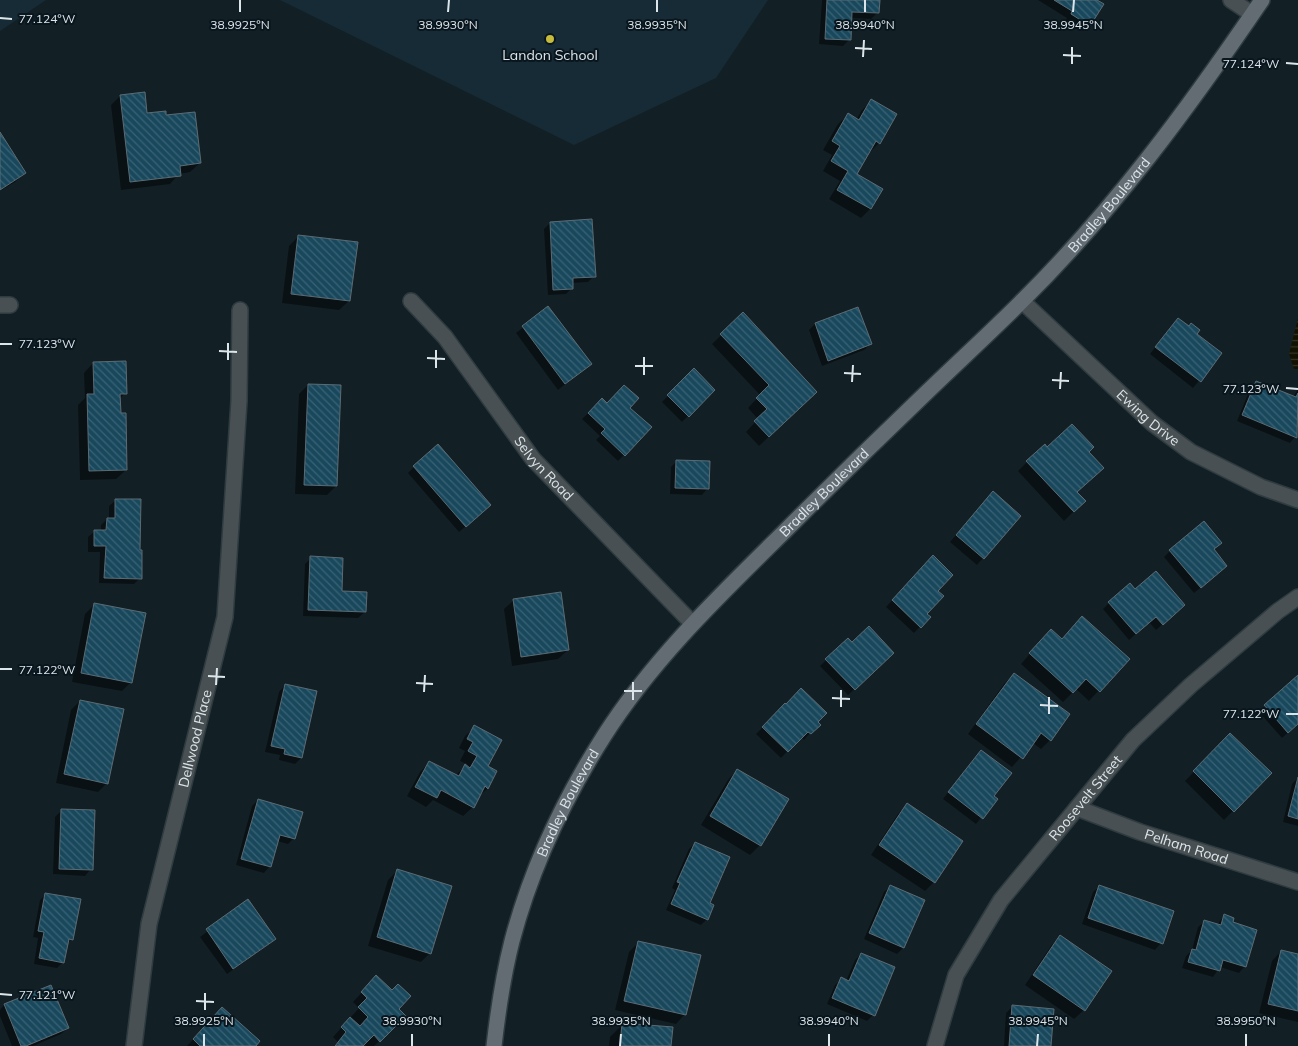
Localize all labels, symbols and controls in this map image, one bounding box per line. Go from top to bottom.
text: 77.124°W [19,11,75,26]
text: 38.9925°N [210,17,270,32]
text: 38.9930°N [418,17,478,32]
text: 38.9935°N [627,17,687,32]
text: 38.9940°N [835,17,895,32]
text: 38.9945°N [1043,17,1103,32]
marker: Landon School [544,33,556,45]
place label: Landon School [502,46,598,64]
text: 77.124°W [1223,56,1279,71]
street label: Bradley Boulevard [1064,154,1154,256]
text: 77.123°W [19,336,75,351]
text: 77.123°W [1223,381,1279,396]
street label: Ewing Drive [1113,386,1184,450]
street label: Selvyn Road [510,432,577,504]
street label: Bradley Boulevard [775,444,873,541]
text: 77.122°W [19,662,75,677]
street label: Dellwood Place [174,688,216,789]
text: 77.122°W [1223,706,1279,721]
street label: Bradley Boulevard [533,746,603,859]
street label: Roosevelt Street [1045,751,1126,844]
street label: Pelham Road [1142,825,1230,868]
text: 77.121°W [19,987,75,1002]
text: 38.9925°N [174,1013,234,1028]
text: 38.9930°N [382,1013,442,1028]
text: 38.9935°N [591,1013,651,1028]
text: 38.9940°N [799,1013,859,1028]
text: 38.9945°N [1008,1013,1068,1028]
text: 38.9950°N [1216,1013,1276,1028]

